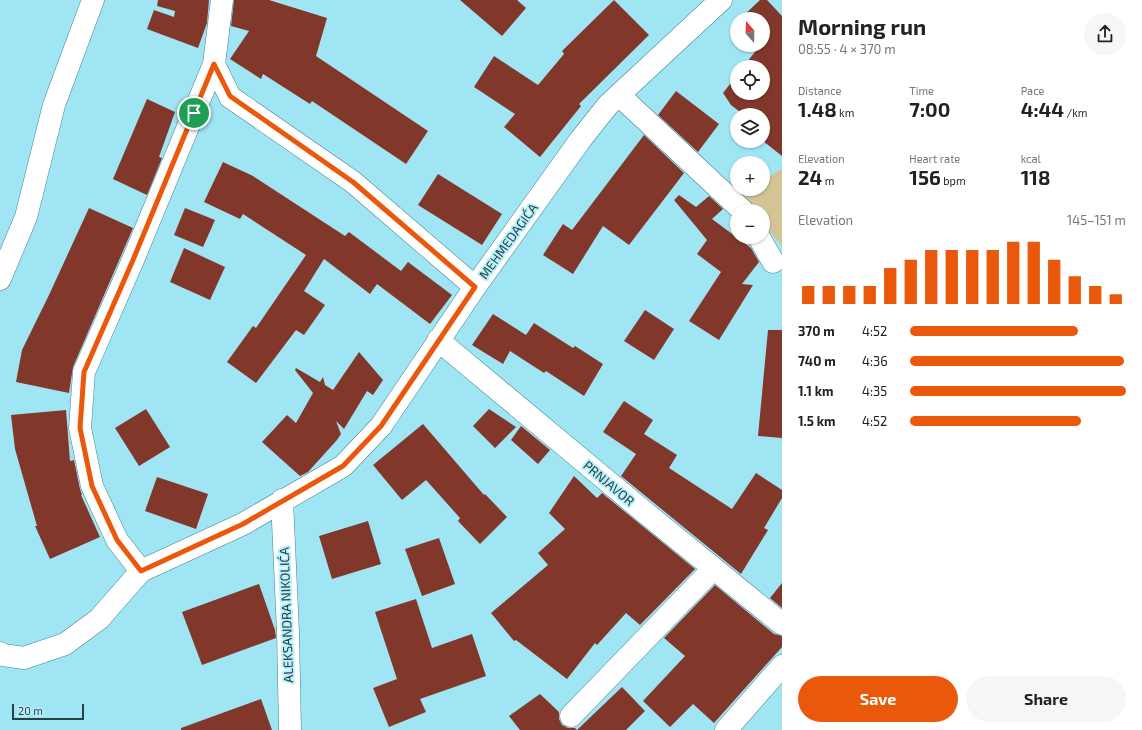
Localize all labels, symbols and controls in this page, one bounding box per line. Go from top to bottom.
north arrow [730,12,770,52]
map controls [730,12,770,244]
text: Morning run [798,13,926,39]
button: share [1084,13,1126,55]
text: 08:55 · 4 × 370 m [798,41,896,57]
button: locate [730,60,770,100]
text: Distance [798,84,841,97]
text: Time [909,84,934,97]
text: Pace [1021,84,1044,97]
pin [177,96,211,130]
text: 1.48 [798,97,837,121]
text: 7:00 [909,97,950,121]
text: 4:44 [1021,97,1064,121]
icon: arrive [183,102,205,124]
text: km [837,106,854,119]
text: /km [1064,106,1087,119]
button: layers [730,108,770,148]
text: Elevation [798,152,845,165]
text: Heart rate [909,152,960,165]
text: kcal [1021,152,1041,165]
button: + [730,156,770,196]
text: 24 [798,165,822,189]
text: 156 [909,165,941,189]
text: 118 [1021,165,1050,189]
text: m [822,174,834,187]
text: bpm [941,174,966,187]
street label: MEHMEDAGIĆA [474,199,541,282]
button: − [730,204,770,244]
text: Elevation [798,212,853,228]
text: 145–151 m [1067,212,1126,228]
text: 370 m [798,323,835,339]
text: 4:52 [862,323,887,339]
text: 740 m [798,353,836,369]
text: 4:36 [862,353,888,369]
text: 1.1 km [798,383,833,399]
text: 4:35 [862,383,887,399]
text: 1.5 km [798,413,836,429]
text: 4:52 [862,413,887,429]
street label: PRNJAVOR [580,457,638,509]
street label: ALEKSANDRA NIKOLIĆA [275,547,296,683]
button: Save [798,676,958,722]
button: Share [966,676,1126,722]
scale bar [12,702,84,721]
text: 20 m [18,704,43,717]

